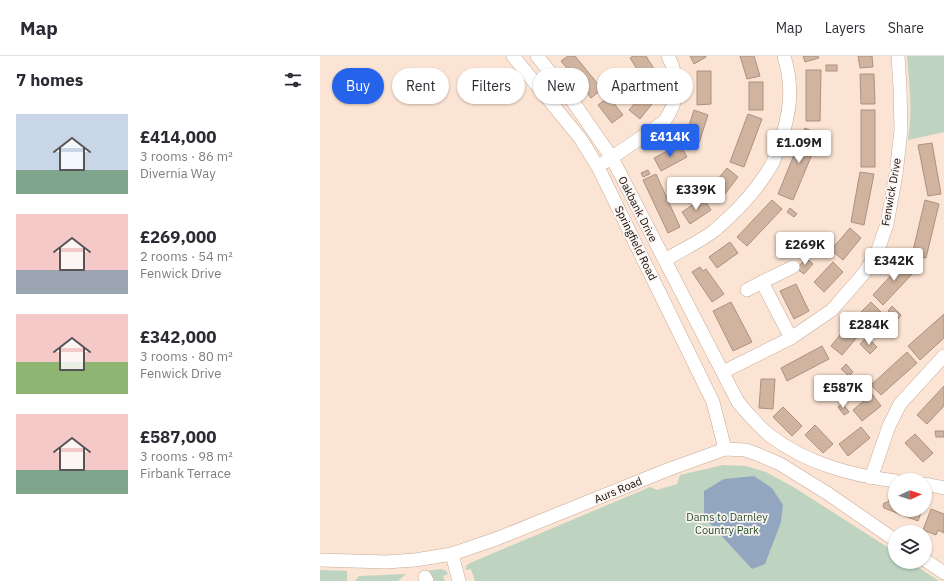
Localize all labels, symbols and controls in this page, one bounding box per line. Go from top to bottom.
text: Map [20,16,58,40]
text: Map [776,19,803,37]
text: Layers [825,19,866,37]
text: Share [888,19,924,37]
chip: Buy [332,68,384,104]
chip: Rent [392,68,449,104]
chip: Filters [457,68,525,104]
chip: New [533,68,589,104]
chip: Apartment [597,68,693,104]
text: 7 homes [16,69,83,91]
icon: filters [282,69,304,91]
pin: £414K [642,124,698,158]
text: £414,000 [140,126,216,148]
text: £414K [650,128,690,145]
icon: home [48,130,96,178]
pin: £1.09M [766,130,832,164]
text: £1.09M [776,134,822,151]
text: 3 rooms · 86 m² [140,148,233,165]
street label: Fenwick Drive [878,157,904,227]
text: Divernia Way [140,165,216,182]
street label: Oakbank Drive [615,174,661,244]
pin: £339K [668,177,724,211]
text: £339K [676,181,716,198]
street label: Springfield Road [612,203,660,283]
text: £269,000 [140,226,216,248]
icon: home [48,230,96,278]
pin: £269K [777,232,833,266]
text: £269K [785,236,825,253]
text: 2 rooms · 54 m² [140,248,233,265]
pin: £342K [866,248,922,282]
text: £342K [874,252,914,269]
text: Fenwick Drive [140,265,221,282]
pin: £284K [841,312,897,346]
text: £284K [849,316,889,333]
text: £342,000 [140,326,216,348]
icon: home [48,330,96,378]
text: 3 rooms · 80 m² [140,348,233,365]
text: Fenwick Drive [140,365,221,382]
pin: £587K [815,375,871,409]
text: £587K [823,379,863,396]
text: £587,000 [140,426,216,448]
icon: home [48,430,96,478]
text: 3 rooms · 98 m² [140,448,233,465]
text: Firbank Terrace [140,465,231,482]
north arrow [888,473,932,517]
map controls [888,473,932,569]
street label: Aurs Road [592,474,644,506]
park label: Dams to Darnley Country Park [686,510,768,537]
button: layers [888,525,932,569]

